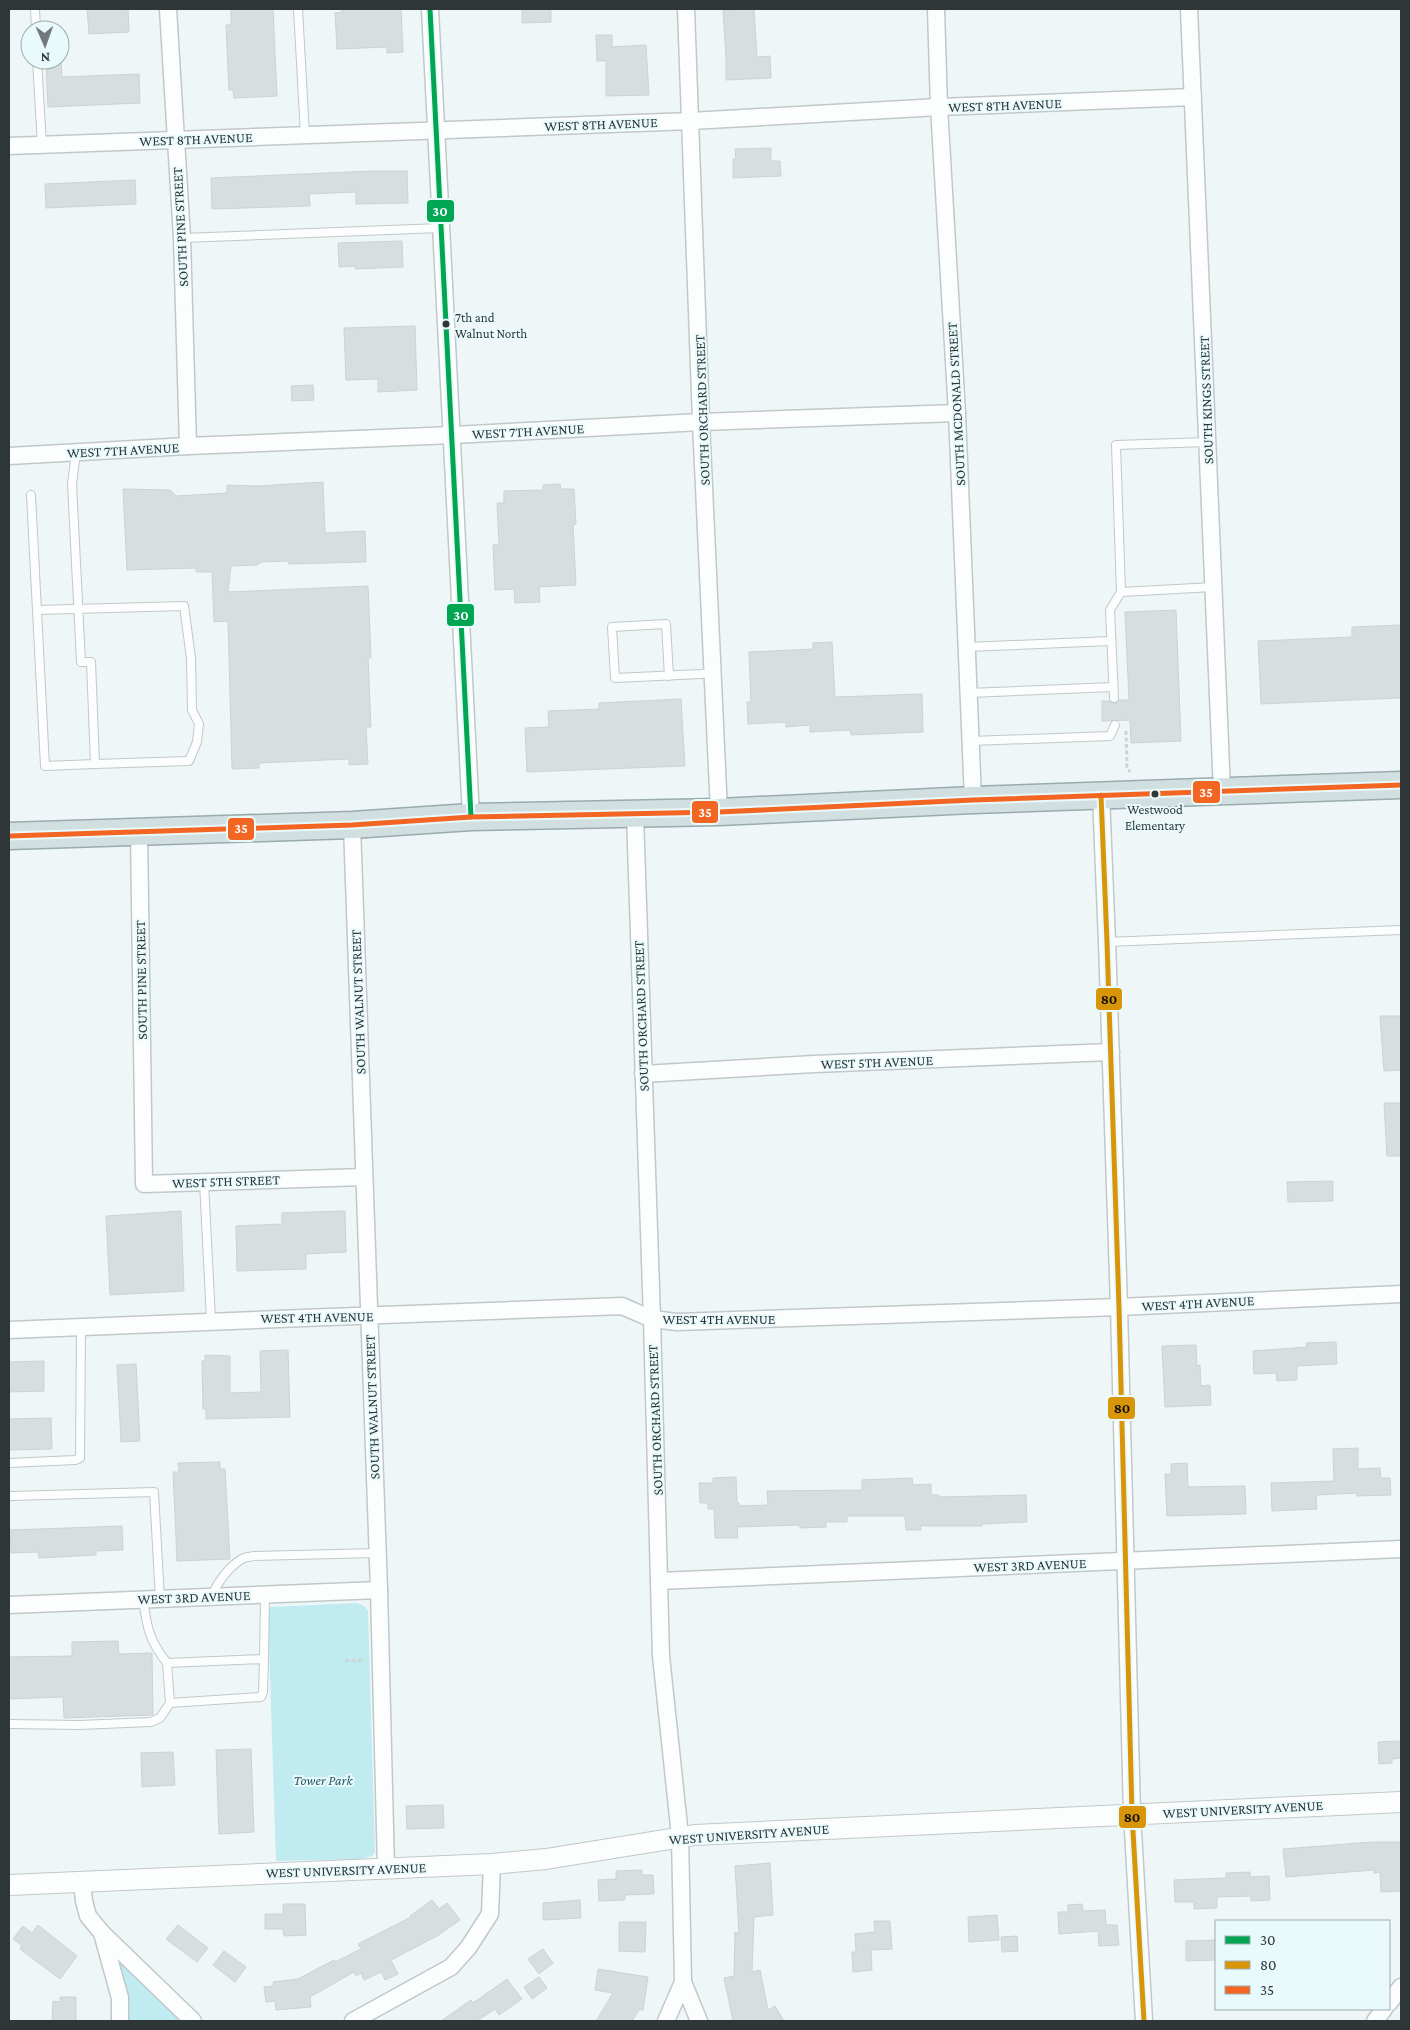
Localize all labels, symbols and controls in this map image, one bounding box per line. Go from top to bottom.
north arrow [20,20,70,70]
text: N [40,50,51,66]
street label: WEST 8TH AVENUE [948,95,1062,115]
street label: WEST 8TH AVENUE [544,114,658,134]
street label: WEST 8TH AVENUE [139,129,253,149]
street label: SOUTH PINE STREET [169,166,191,287]
line badge: 30 [426,199,455,223]
text: 30 [432,203,448,219]
place label: 7th and Walnut North [455,310,527,341]
marker: 7th and Walnut North [441,319,451,329]
street label: SOUTH MCDONALD STREET [944,321,968,486]
street label: SOUTH ORCHARD STREET [691,334,713,486]
street label: SOUTH KINGS STREET [1196,335,1216,465]
street label: WEST 7TH AVENUE [472,420,585,442]
street label: WEST 7TH AVENUE [67,439,180,461]
line badge: 30 [446,603,475,627]
text: 30 [453,607,469,623]
line badge: 35 [1192,780,1221,804]
text: 35 [1199,784,1213,800]
marker: Westwood Elementary [1150,789,1160,799]
line badge: 35 [691,800,719,824]
place label: Westwood Elementary [1125,802,1186,833]
text: 35 [698,804,712,820]
line badge: 35 [227,817,255,841]
text: 35 [234,820,248,836]
street label: SOUTH PINE STREET [132,920,150,1040]
street label: SOUTH WALNUT STREET [347,929,369,1075]
street label: SOUTH ORCHARD STREET [630,940,652,1092]
line badge: 80 [1095,987,1123,1011]
text: 80 [1101,991,1117,1007]
street label: WEST 5TH AVENUE [821,1052,934,1072]
street label: WEST 5TH STREET [172,1171,281,1191]
street label: WEST 4TH AVENUE [1141,1292,1255,1314]
street label: WEST 4TH AVENUE [260,1308,374,1326]
street label: WEST 4TH AVENUE [663,1311,776,1327]
street label: SOUTH WALNUT STREET [361,1334,383,1480]
street label: SOUTH ORCHARD STREET [644,1344,666,1496]
line badge: 80 [1107,1396,1136,1420]
text: 80 [1114,1400,1130,1416]
street label: WEST 3RD AVENUE [973,1555,1087,1575]
street label: WEST 3RD AVENUE [137,1587,251,1607]
park label: Tower Park [293,1772,353,1788]
street label: WEST UNIVERSITY AVENUE [1162,1797,1324,1821]
line badge: 80 [1118,1805,1147,1829]
text: 80 [1124,1809,1140,1825]
street label: WEST UNIVERSITY AVENUE [668,1820,830,1848]
street label: WEST UNIVERSITY AVENUE [265,1859,427,1881]
legend [1215,1920,1390,2010]
text: 30 [1260,1932,1276,1948]
text: 80 [1260,1957,1277,1973]
text: 35 [1260,1982,1274,1998]

